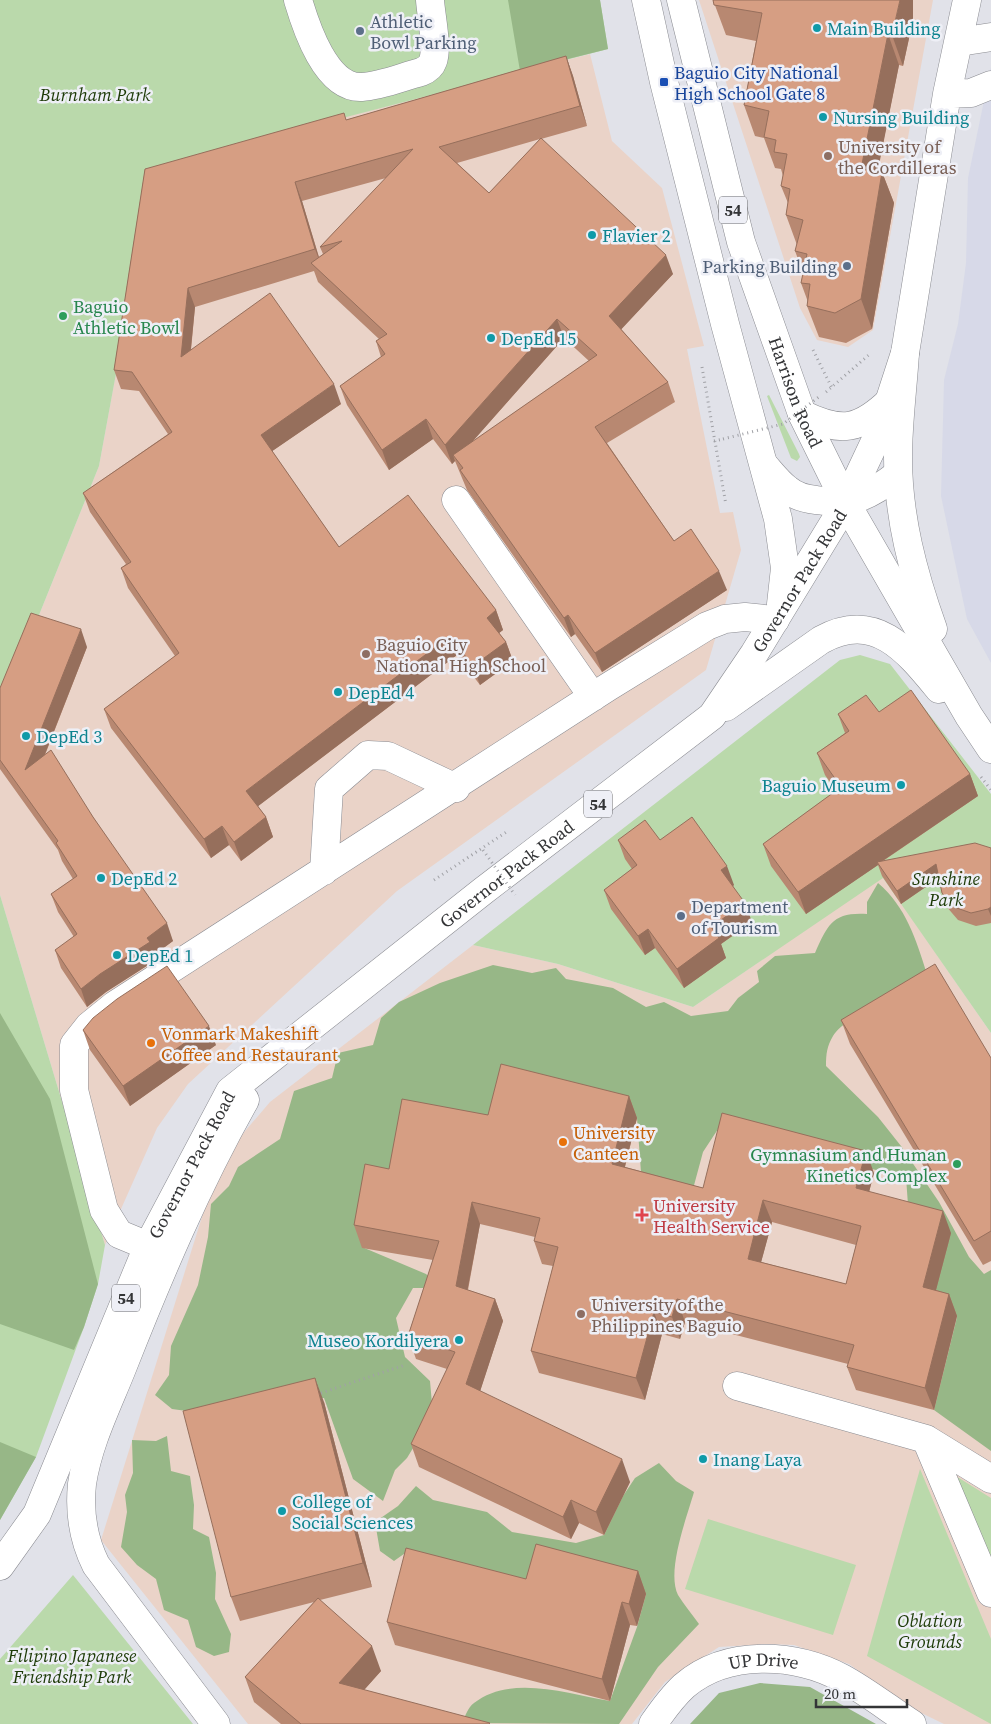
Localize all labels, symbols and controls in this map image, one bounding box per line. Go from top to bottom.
place label: Athletic Bowl Parking [370,9,477,55]
place label: Main Building [827,16,941,41]
marker: Main Building [811,22,823,34]
marker: Athletic Bowl Parking [354,25,366,37]
place label: Baguio City National High School Gate 8 [674,60,838,106]
marker: Baguio City National High School Gate 8 [658,76,670,88]
park label: Burnham Park [38,82,151,107]
place label: Nursing Building [833,105,969,130]
marker: Nursing Building [817,111,829,123]
place label: University of the Cordilleras [838,134,957,180]
marker: University of the Cordilleras [822,150,834,162]
road number: 54 [719,196,747,224]
place label: Flavier 2 [602,223,671,248]
marker: Flavier 2 [586,229,598,241]
place label: Parking Building [702,254,837,279]
marker: Parking Building [841,260,853,272]
place label: Baguio Athletic Bowl [73,294,180,340]
marker: Baguio Athletic Bowl [57,310,69,322]
place label: DepEd 15 [501,326,576,351]
marker: DepEd 15 [485,332,497,344]
street label: Harrison Road [763,333,829,452]
street label: Governor Pack Road [746,504,852,657]
place label: Baguio City National High School [376,632,546,678]
marker: Baguio City National High School [360,648,372,660]
place label: DepEd 4 [348,680,414,705]
marker: DepEd 4 [332,686,344,698]
place label: DepEd 3 [36,724,102,749]
marker: DepEd 3 [20,730,32,742]
place label: Baguio Museum [761,773,891,798]
marker: Baguio Museum [895,779,907,791]
road number: 54 [584,791,612,818]
street label: Governor Pack Road [434,814,579,933]
place label: DepEd 2 [111,866,177,891]
park label: Sunshine Park [912,866,981,912]
marker: DepEd 2 [95,872,107,884]
place label: Department of Tourism [691,894,788,940]
marker: Department of Tourism [675,910,687,922]
place label: DepEd 1 [127,943,193,968]
marker: DepEd 1 [111,949,123,961]
place label: Vonmark Makeshift Coffee and Restaurant [161,1021,338,1067]
marker: Vonmark Makeshift Coffee and Restaurant [145,1037,157,1049]
street label: Governor Pack Road [142,1086,240,1243]
place label: University Canteen [573,1120,656,1166]
marker: University Canteen [557,1136,569,1148]
place label: Gymnasium and Human Kinetics Complex [750,1142,948,1188]
marker: Gymnasium and Human Kinetics Complex [951,1158,963,1170]
place label: University Health Service [653,1193,770,1239]
marker: University Health Service [635,1208,649,1222]
road number: 54 [112,1285,140,1312]
place label: University of the Philippines Baguio [591,1292,742,1338]
marker: University of the Philippines Baguio [575,1308,587,1320]
place label: Museo Kordilyera [307,1328,450,1353]
marker: Museo Kordilyera [453,1334,465,1346]
place label: Inang Laya [713,1447,803,1472]
marker: Inang Laya [697,1453,709,1465]
place label: College of Social Sciences [292,1489,413,1535]
marker: College of Social Sciences [276,1505,288,1517]
park label: Oblation Grounds [897,1608,963,1654]
park label: Filipino Japanese Friendship Park [7,1643,137,1689]
street label: UP Drive [726,1646,801,1675]
scale bar [816,1676,907,1708]
text: 20 m [824,1683,856,1704]

